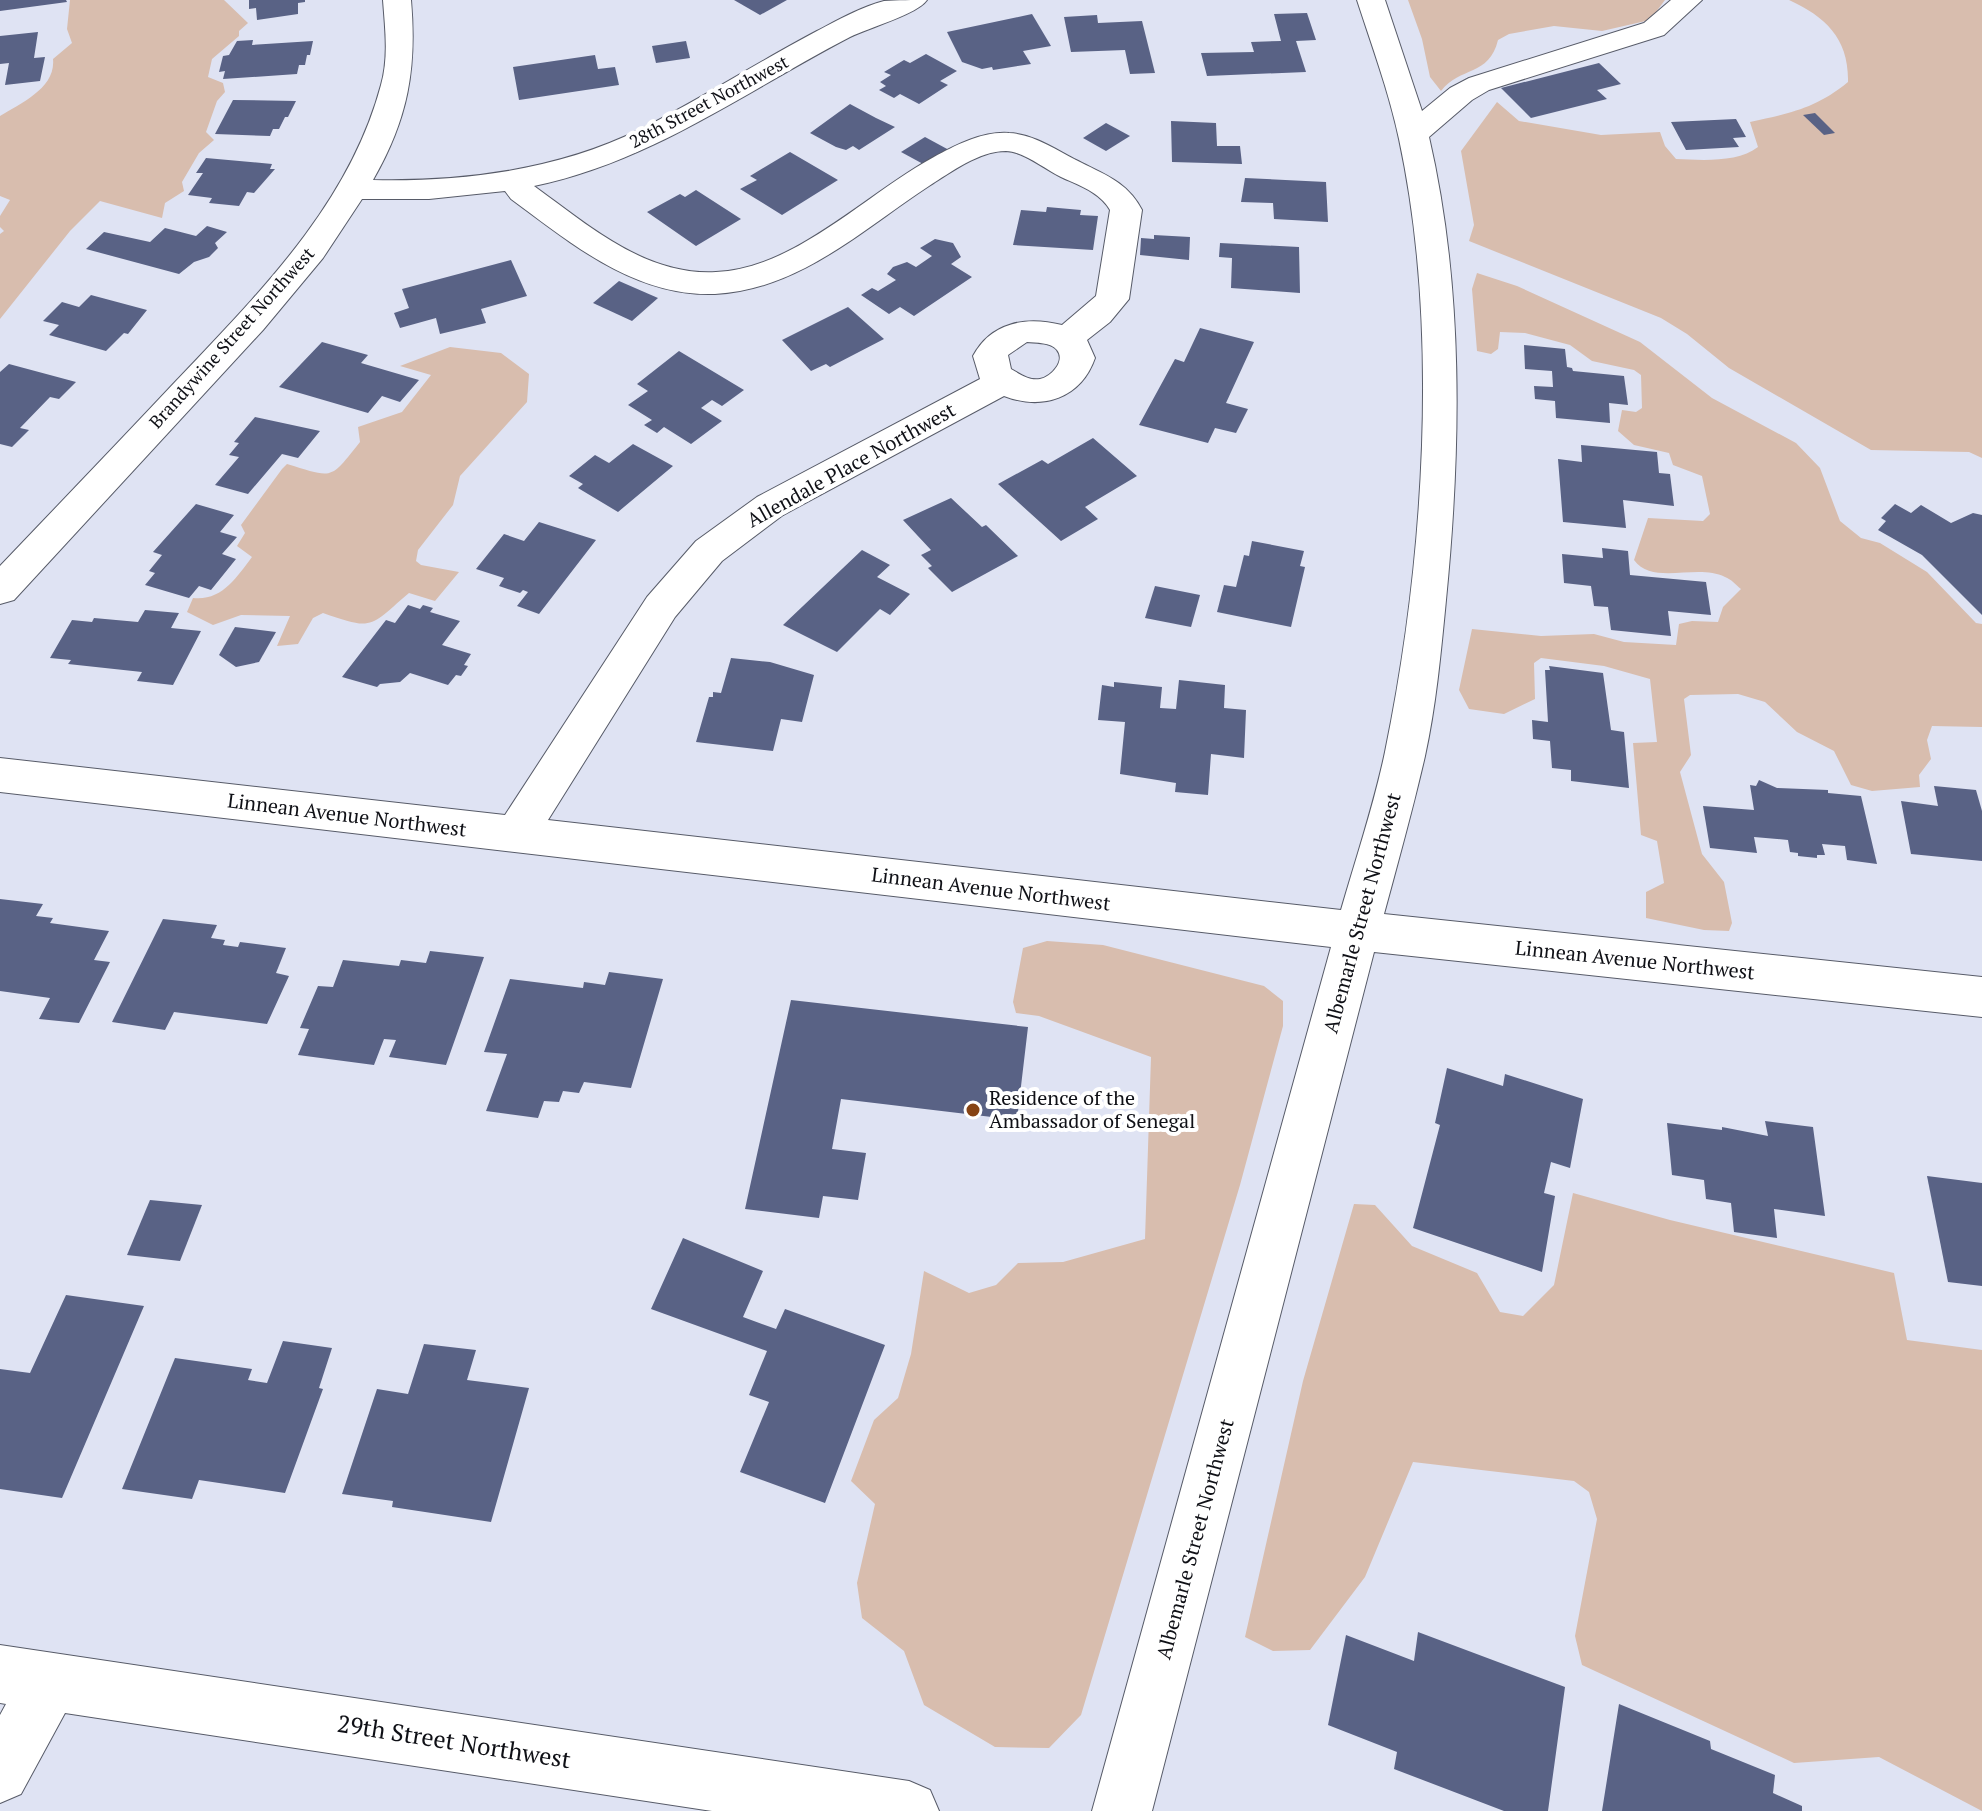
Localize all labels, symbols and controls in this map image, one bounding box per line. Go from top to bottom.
street label: 28th Street Northwest [625,49,793,153]
street label: Brandywine Street Northwest [143,241,319,433]
street label: Allendale Place Northwest [742,396,960,533]
street label: Linnean Avenue Northwest [226,786,469,843]
street label: Albemarle Street Northwest [1316,789,1407,1036]
street label: Linnean Avenue Northwest [870,860,1113,917]
street label: Linnean Avenue Northwest [1514,934,1757,986]
place label: Residence of the Ambassador of Senegal [989,1084,1195,1134]
marker: Residence of the Ambassador of Senegal [964,1101,982,1119]
street label: Albemarle Street Northwest [1149,1415,1240,1662]
street label: 29th Street Northwest [335,1707,573,1775]

